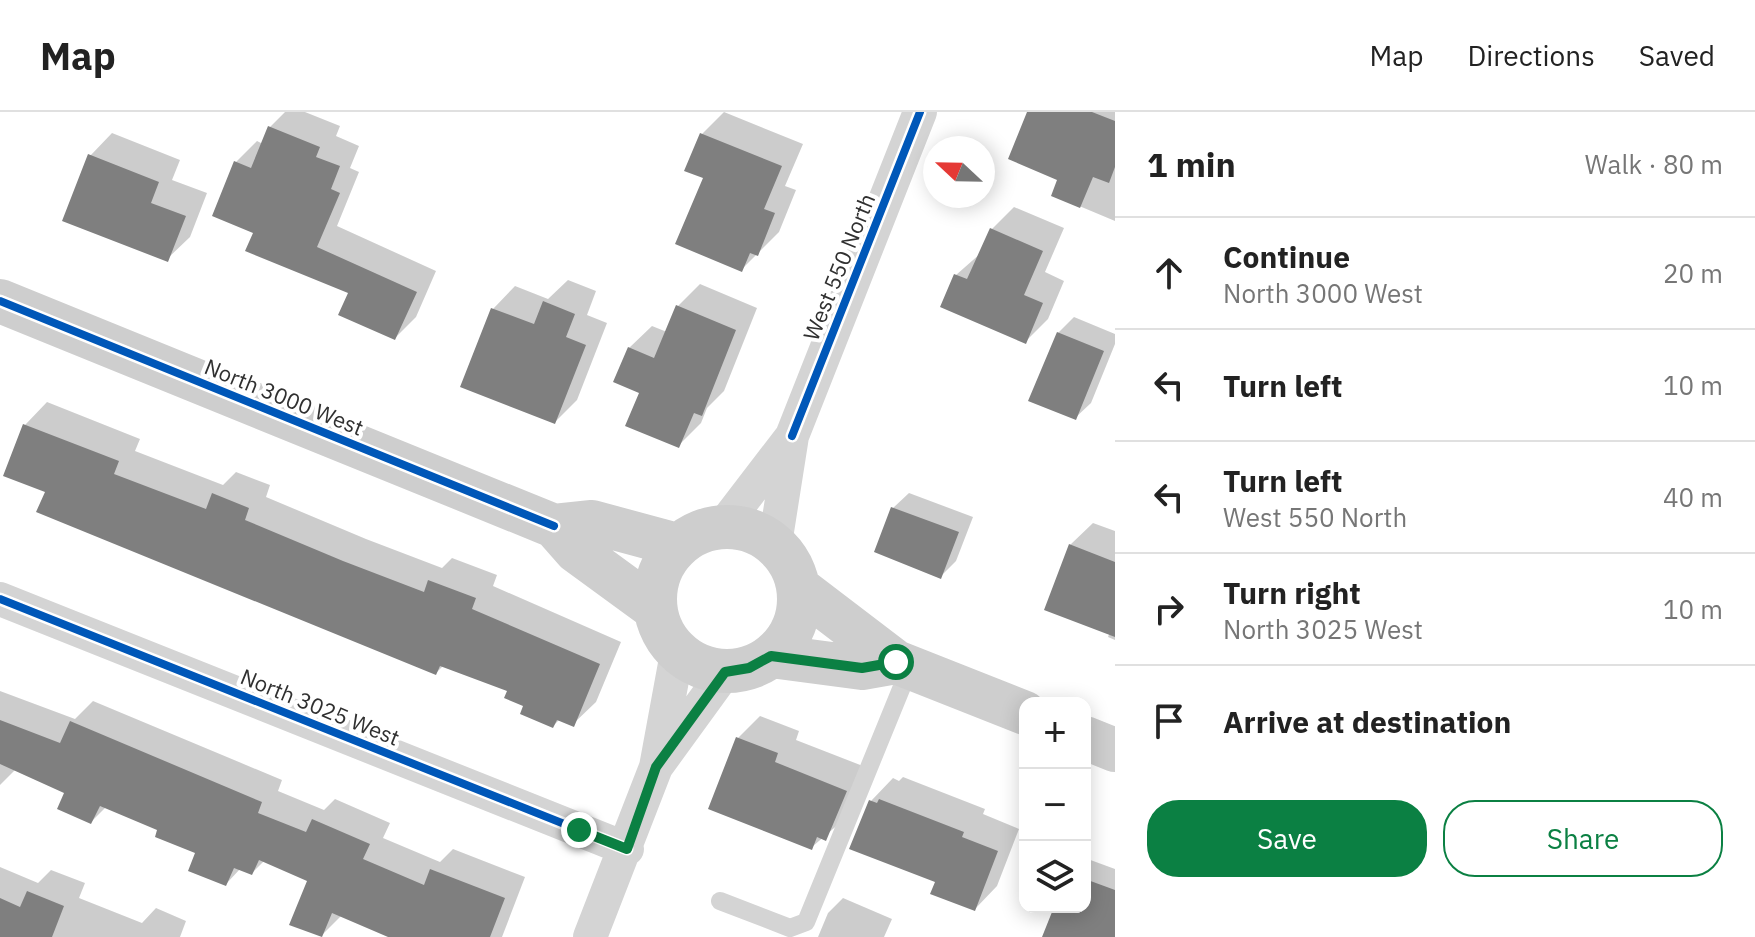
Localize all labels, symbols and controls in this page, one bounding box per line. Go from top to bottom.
text: Map [40,31,116,80]
text: Map [1369,37,1423,74]
text: Directions [1467,37,1595,74]
text: Saved [1639,37,1715,74]
north arrow [923,136,995,208]
text: 1 min [1147,142,1236,186]
text: Walk · 80 m [1585,147,1723,181]
street label: West 550 North [796,189,881,345]
text: Continue [1223,237,1350,276]
icon: ahead [1147,251,1191,295]
text: 20 m [1663,256,1723,290]
text: North 3000 West [1223,276,1423,310]
street label: North 3000 West [200,351,368,442]
icon: left [1147,363,1191,407]
text: Turn left [1223,366,1342,405]
text: 10 m [1663,368,1723,402]
text: Turn left [1223,461,1342,500]
icon: left [1147,475,1191,519]
text: 40 m [1663,480,1723,514]
text: West 550 North [1223,500,1407,534]
text: Turn right [1223,573,1361,612]
icon: right [1147,587,1191,631]
text: 10 m [1663,592,1723,626]
text: North 3025 West [1223,612,1423,646]
route start [878,644,914,680]
street label: North 3025 West [236,661,404,752]
map controls [1019,697,1091,913]
button: + [1019,697,1091,769]
icon: arrive [1147,699,1191,743]
text: Arrive at destination [1223,702,1511,741]
button: − [1019,769,1091,841]
button: Save [1147,800,1427,877]
button: Share [1443,800,1723,877]
route end [561,812,597,848]
button: layers [1019,841,1091,913]

